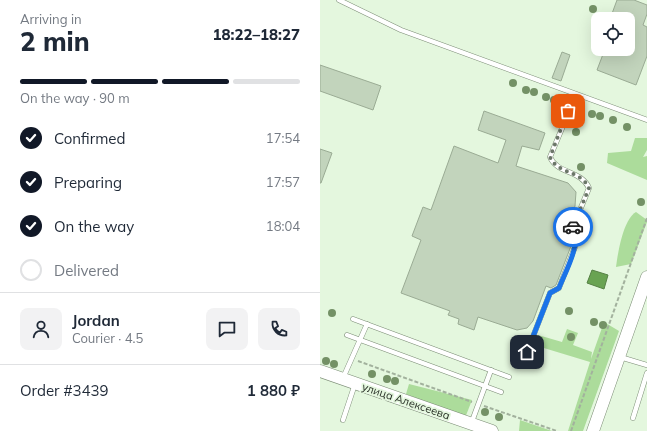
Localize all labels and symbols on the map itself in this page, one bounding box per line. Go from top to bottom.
pin [551,94,585,128]
courier [553,207,593,247]
pin [510,335,544,369]
street label: улица Алексеева [360,379,452,423]

